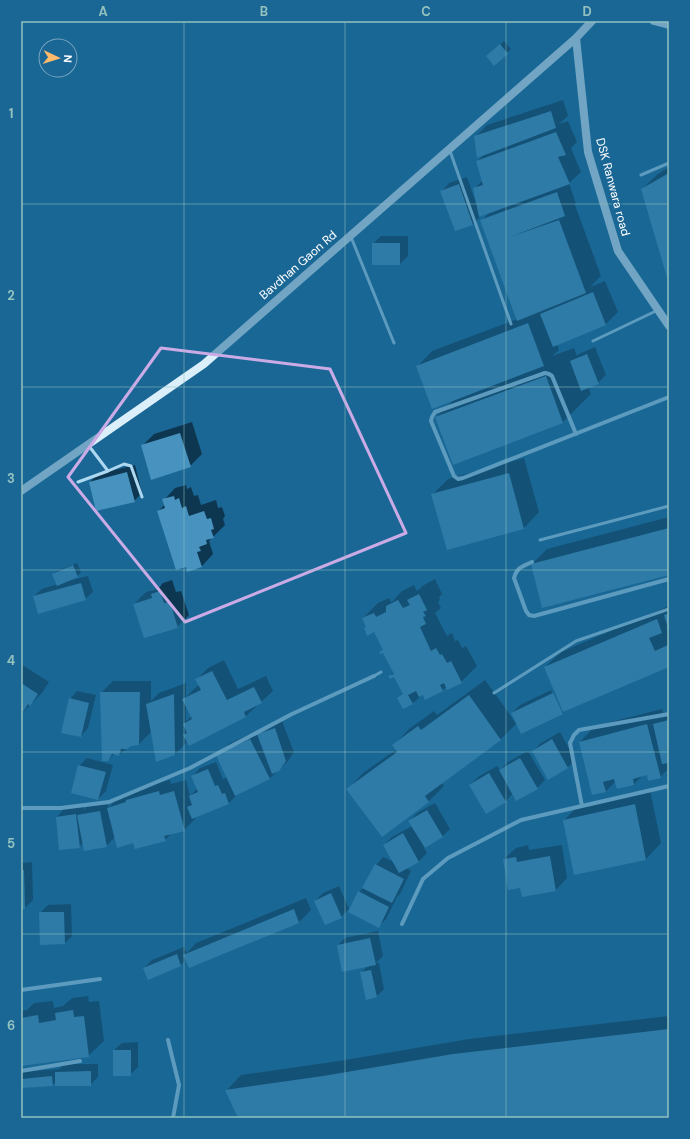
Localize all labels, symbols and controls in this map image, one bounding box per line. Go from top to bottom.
text: A [98,3,108,20]
text: B [260,3,268,20]
text: C [421,3,431,20]
text: D [582,3,592,20]
north arrow [38,38,78,78]
text: N [61,54,75,63]
text: 1 [9,105,13,122]
street label: DSK Ranwara road [592,136,634,238]
street label: Bavdhan Gaon Rd [256,227,340,303]
text: 2 [7,287,15,304]
text: 3 [7,470,15,487]
text: 4 [7,652,15,669]
text: 5 [7,835,15,852]
text: 6 [7,1017,15,1034]

